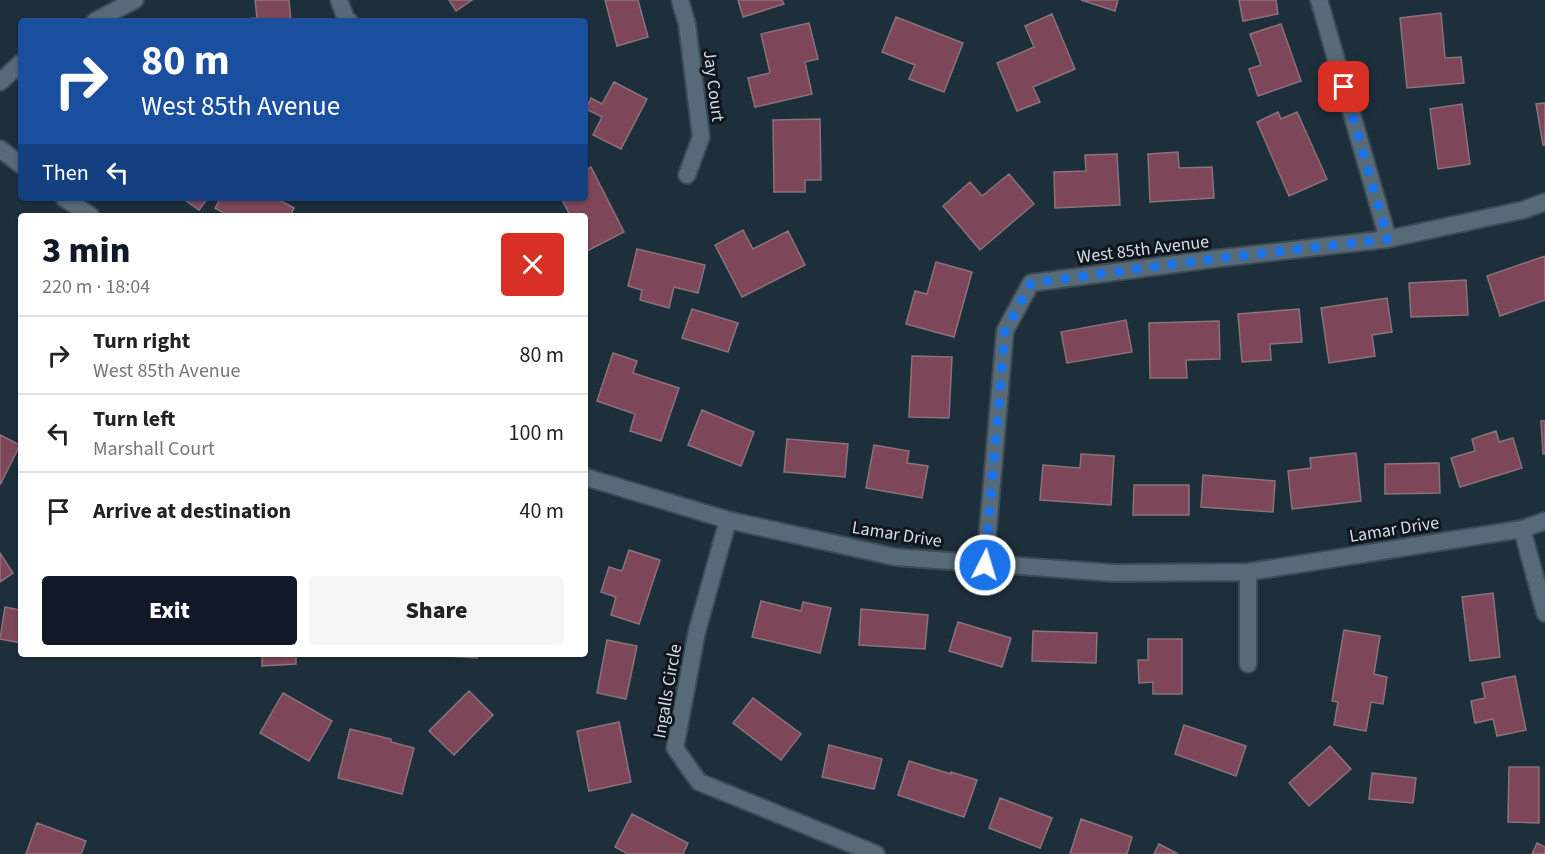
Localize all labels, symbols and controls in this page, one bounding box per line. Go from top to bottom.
text: 80 m [141,31,230,91]
icon: right [42,42,120,120]
street label: Jay Court [697,49,730,123]
pin [1318,61,1369,112]
icon: arrive [1327,70,1360,103]
text: West 85th Avenue [141,87,340,126]
icon: left [101,156,134,189]
text: Then [42,157,89,189]
text: 3 min [42,225,130,276]
street label: West 85th Avenue [1076,229,1211,270]
button: close [501,233,564,296]
text: 220 m · 18:04 [42,273,150,301]
text: Turn right [93,325,190,357]
icon: right [42,339,75,372]
text: 80 m [519,339,564,371]
text: West 85th Avenue [93,357,241,385]
text: Turn left [93,403,175,435]
icon: left [42,417,75,450]
text: 100 m [509,417,564,449]
text: Marshall Court [93,435,215,463]
icon: arrive [42,495,75,528]
text: Arrive at destination [93,495,291,527]
text: 40 m [519,495,564,527]
street label: Lamar Drive [1347,510,1441,549]
street label: Lamar Drive [850,515,944,554]
position arrow [953,533,1017,597]
button: Exit [42,576,297,645]
button: Share [309,576,564,645]
street label: Ingalls Circle [647,642,688,740]

